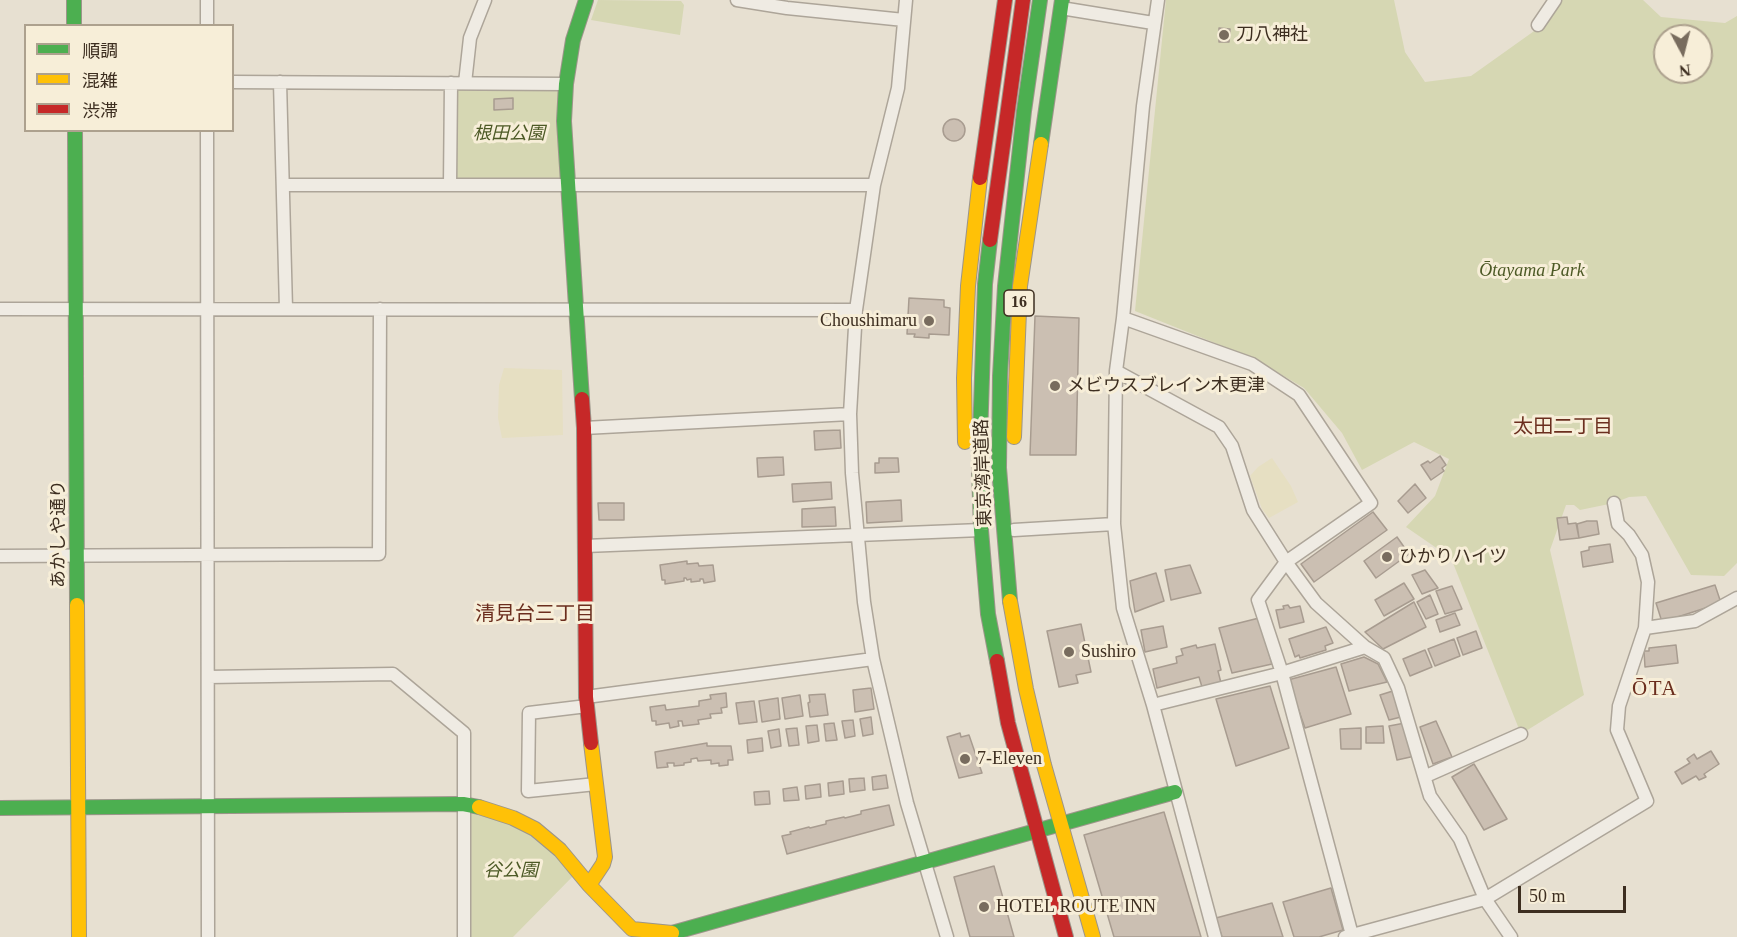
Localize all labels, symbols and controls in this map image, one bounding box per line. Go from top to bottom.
legend [24,24,234,132]
place label: 刀八神社 [1236,24,1308,46]
north arrow [1653,24,1713,84]
marker: 刀八神社 [1217,28,1231,42]
text: 順調 [82,41,118,61]
text: N [1678,61,1692,80]
text: 混雑 [82,71,118,91]
text: 渋滞 [82,101,118,121]
park label: 根田公園 [473,123,545,145]
park label: Ōtayama Park [1479,260,1585,282]
road number: 16 [1004,290,1034,316]
place label: Choushimaru [820,310,917,332]
marker: Choushimaru [922,314,936,328]
place label: メビウスブレイン木更津 [1067,375,1265,397]
marker: メビウスブレイン木更津 [1048,379,1062,393]
district label: 太田二丁目 [1513,416,1613,440]
street label: 東京湾岸道路 [971,419,997,527]
street label: あかしや通り [48,480,70,588]
place label: ひかりハイツ [1399,546,1507,568]
marker: ひかりハイツ [1380,550,1394,564]
district label: 清見台三丁目 [475,603,595,627]
place label: Sushiro [1081,641,1136,663]
marker: Sushiro [1062,645,1076,659]
district label: ŌTA [1632,676,1678,702]
place label: 7-Eleven [977,748,1042,770]
marker: 7-Eleven [958,752,972,766]
park label: 谷公園 [484,860,538,882]
scale bar [1521,874,1629,912]
text: 50 m [1529,886,1566,906]
place label: HOTEL ROUTE INN [996,896,1156,918]
marker: HOTEL ROUTE INN [977,900,991,914]

